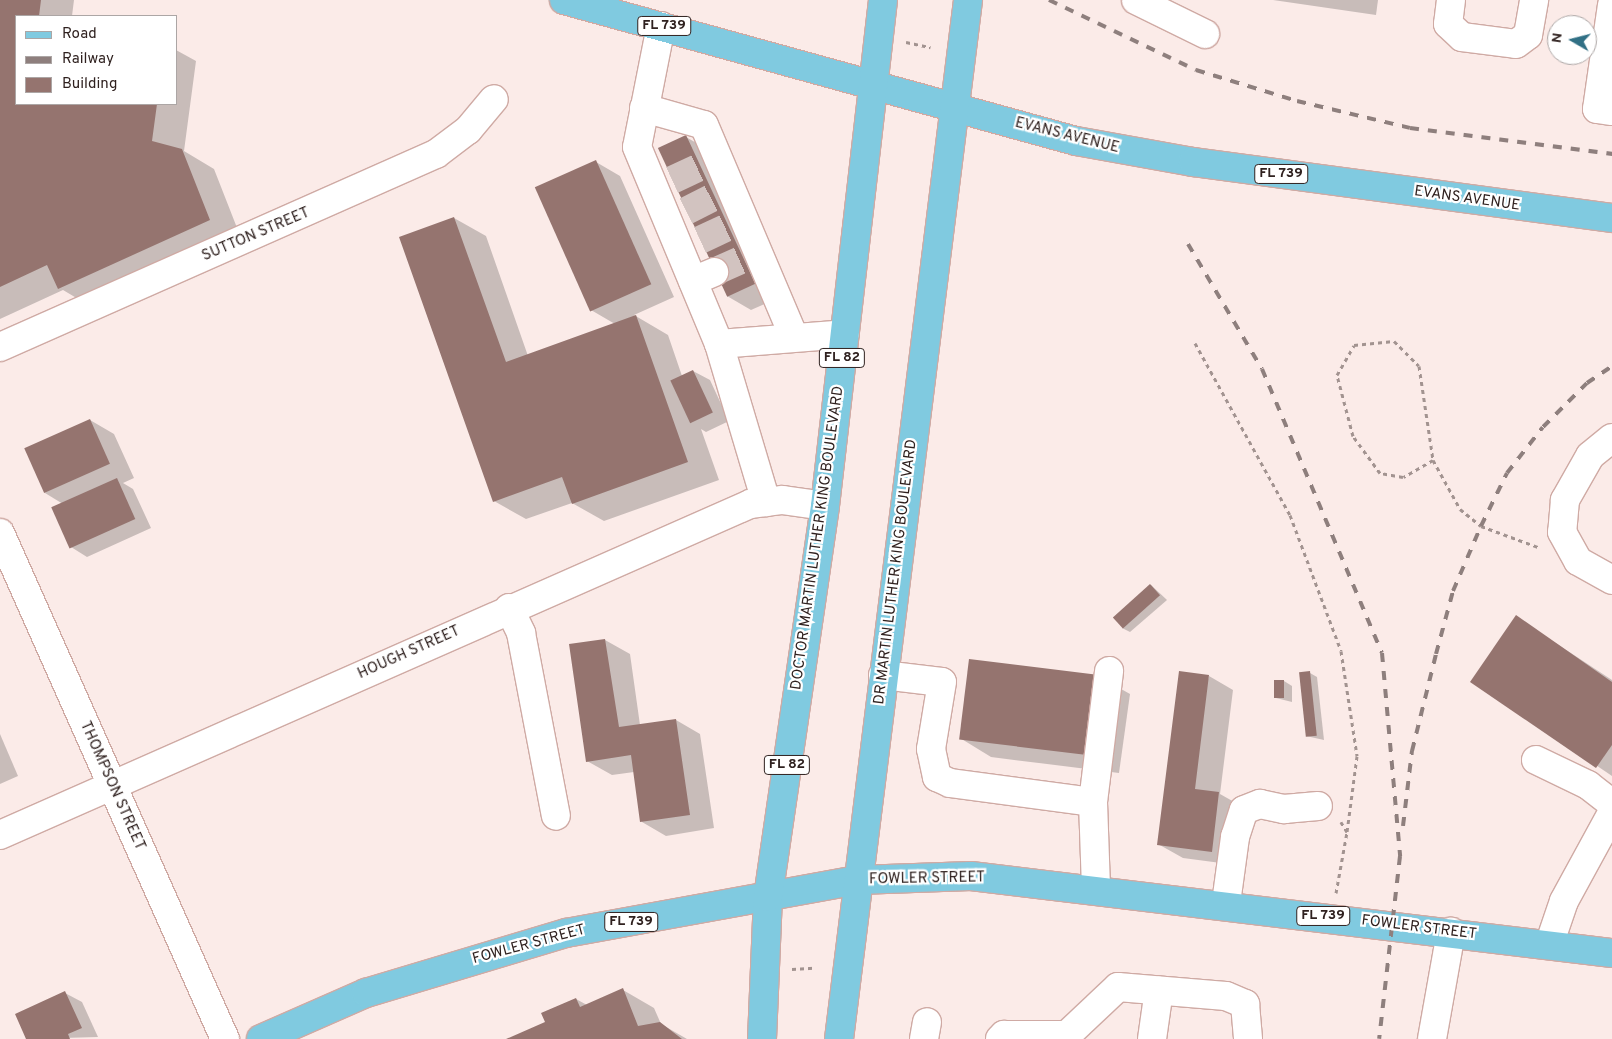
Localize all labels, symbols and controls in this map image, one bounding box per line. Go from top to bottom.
legend [15,15,178,105]
road number: FL 739 [636,15,692,38]
north arrow [1547,15,1597,65]
text: Road [62,25,97,44]
text: N [1549,32,1567,44]
text: Railway [62,50,114,69]
text: Building [62,75,117,94]
street label: EVANS AVENUE [1013,114,1121,158]
road number: FL 739 [1254,162,1308,185]
street label: EVANS AVENUE [1413,183,1521,215]
street label: SUTTON STREET [199,204,313,266]
road number: FL 82 [818,346,866,369]
street label: DOCTOR MARTIN LUTHER KING BOULEVARD [788,385,848,691]
street label: DR MARTIN LUTHER KING BOULEVARD [871,438,921,706]
street label: HOUGH STREET [355,622,463,684]
street label: THOMPSON STREET [75,719,149,853]
road number: FL 82 [763,754,811,776]
street label: FOWLER STREET [869,869,985,889]
road number: FL 739 [1296,904,1350,928]
road number: FL 739 [604,910,658,934]
street label: FOWLER STREET [1360,912,1478,944]
street label: FOWLER STREET [471,921,587,969]

